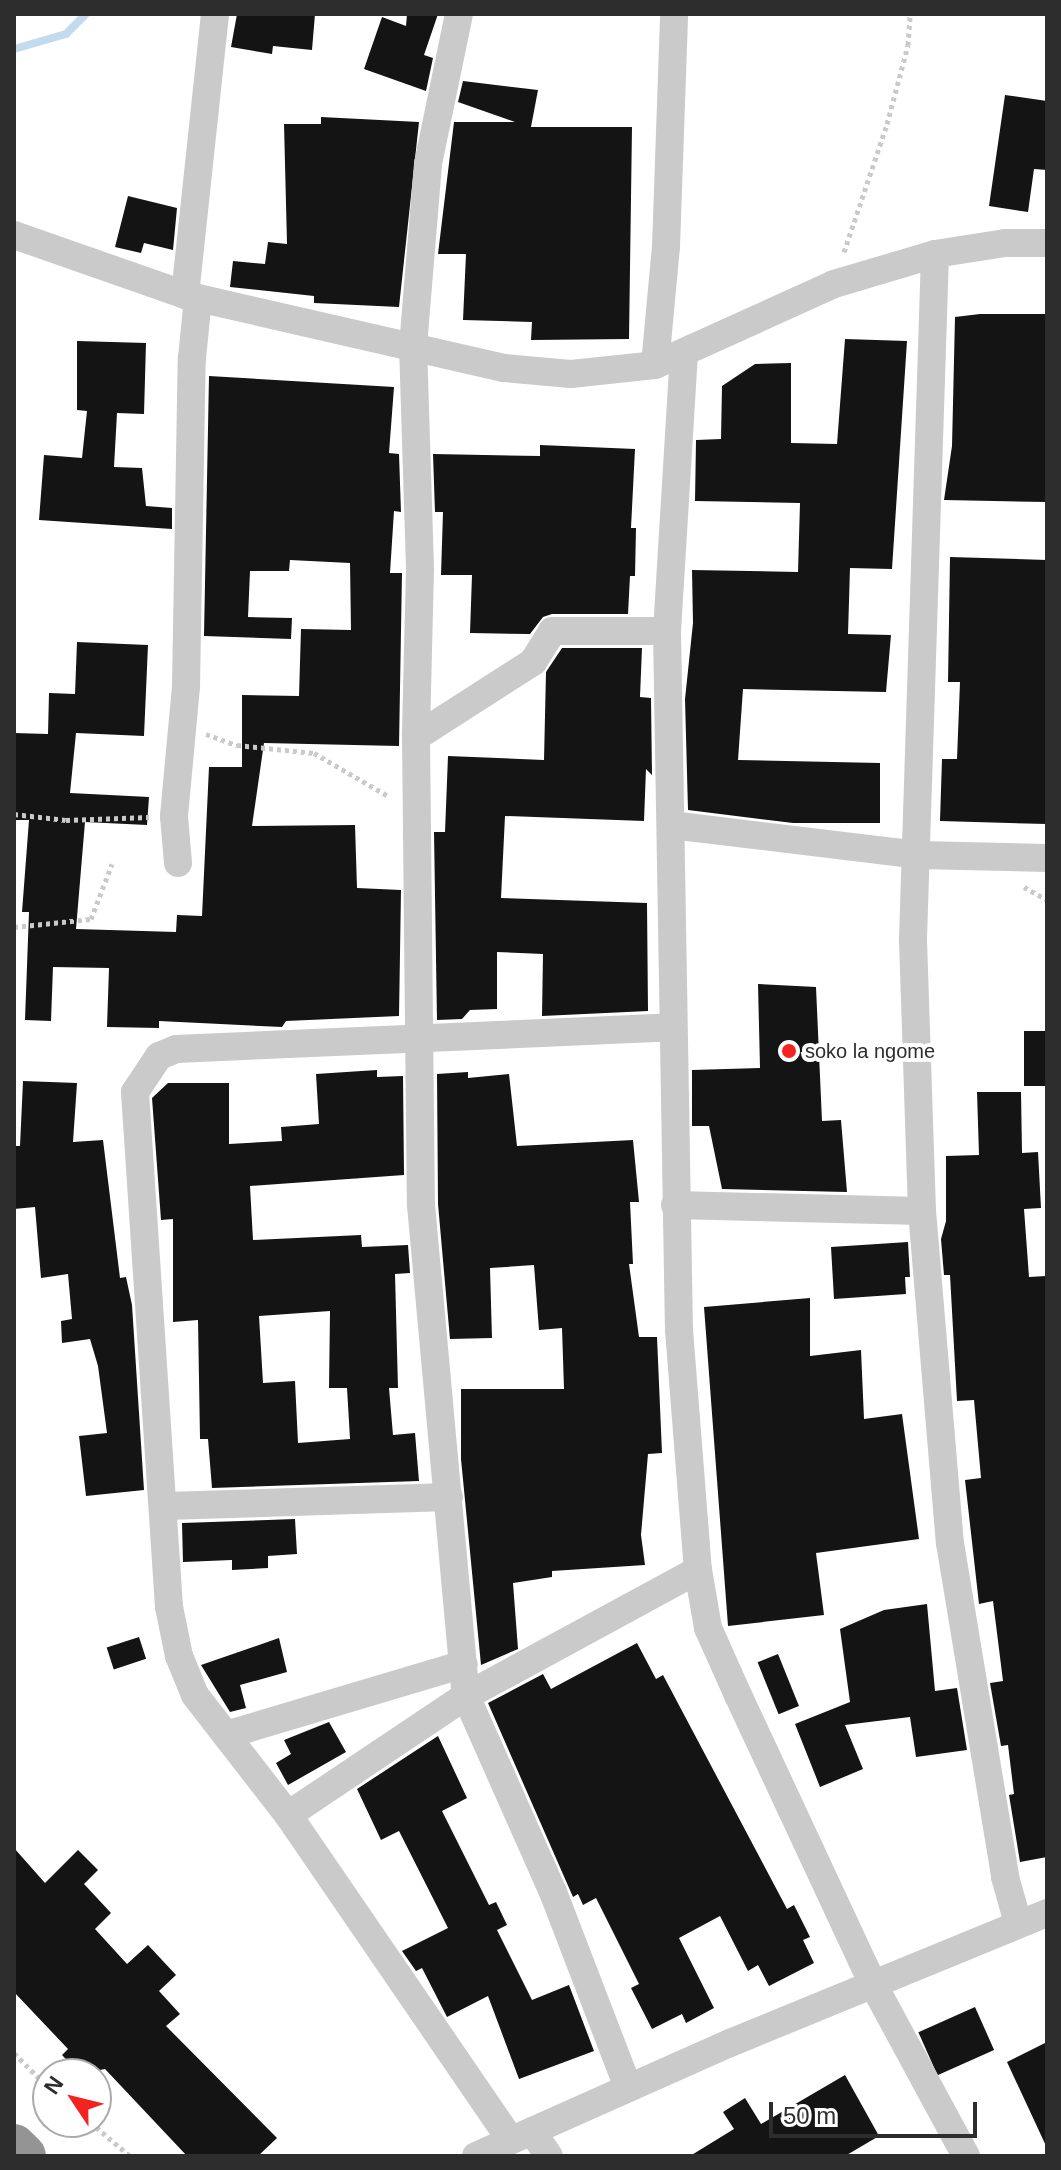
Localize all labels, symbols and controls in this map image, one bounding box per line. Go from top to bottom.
place label: soko la ngome [805,1039,935,1063]
marker: soko la ngome [780,1042,798,1060]
north arrow [32,2058,112,2138]
text: N [39,2071,68,2099]
scale bar [773,2086,981,2136]
text: 50 m [783,2102,836,2129]

